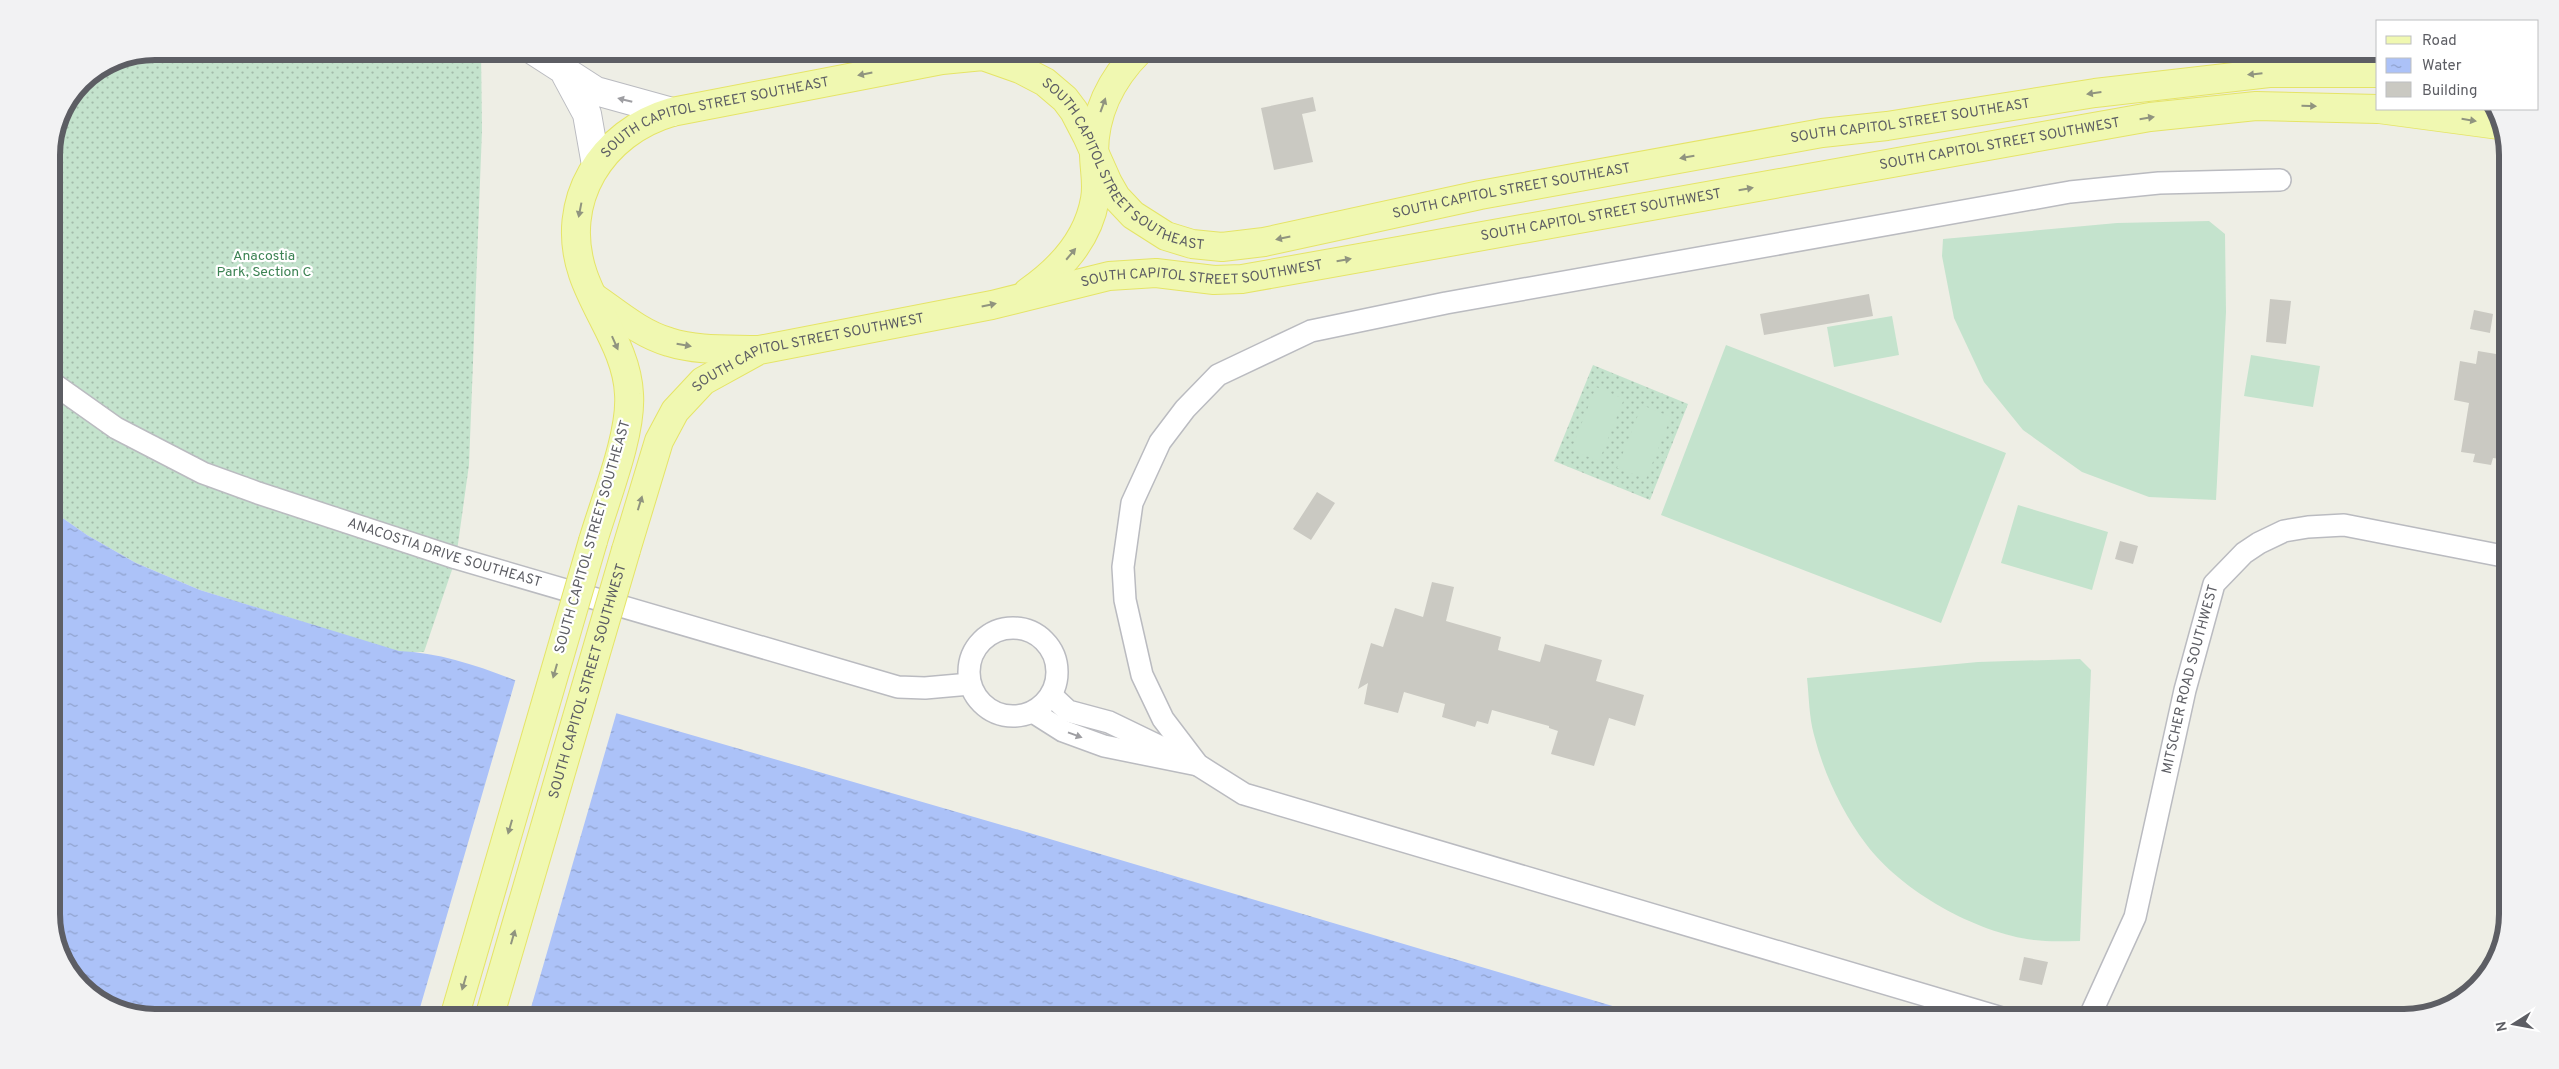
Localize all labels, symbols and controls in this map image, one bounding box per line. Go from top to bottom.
legend [2376,20,2539,110]
text: Road [2422,32,2457,51]
text: Water [2422,57,2462,76]
one-way arrow [2247,70,2263,78]
one-way arrow [857,71,873,79]
street label: SOUTH CAPITOL STREET SOUTHEAST [598,73,831,161]
street label: SOUTH CAPITOL STREET SOUTHEAST [1038,74,1205,254]
text: Building [2422,82,2477,101]
one-way arrow [2085,89,2101,97]
street label: SOUTH CAPITOL STREET SOUTHEAST [1789,95,2031,147]
one-way arrow [618,96,633,104]
one-way arrow [1099,97,1107,112]
one-way arrow [2301,102,2317,110]
street label: SOUTH CAPITOL STREET SOUTHWEST [1878,114,2121,174]
one-way arrow [2139,114,2155,122]
one-way arrow [2461,116,2477,124]
one-way arrow [1679,153,1695,161]
street label: SOUTH CAPITOL STREET SOUTHEAST [1391,159,1632,222]
one-way arrow [1738,184,1754,192]
street label: SOUTH CAPITOL STREET SOUTHWEST [1479,185,1723,245]
one-way arrow [576,203,584,218]
one-way arrow [1276,234,1291,242]
park label: Anacostia Park, Section C [217,248,311,281]
one-way arrow [1065,248,1076,261]
street label: SOUTH CAPITOL STREET SOUTHWEST [1079,256,1324,291]
one-way arrow [1337,256,1353,264]
one-way arrow [982,301,997,309]
street label: SOUTH CAPITOL STREET SOUTHWEST [689,310,926,396]
one-way arrow [611,336,619,350]
one-way arrow [676,341,692,349]
street label: SOUTH CAPITOL STREET SOUTHEAST [551,418,635,656]
one-way arrow [636,495,644,510]
street label: ANACOSTIA DRIVE SOUTHEAST [345,514,544,591]
street label: SOUTH CAPITOL STREET SOUTHWEST [545,562,630,801]
street label: MITSCHER ROAD SOUTHWEST [2158,583,2222,775]
one-way arrow [551,664,559,679]
one-way arrow [1068,732,1083,739]
one-way arrow [505,820,513,835]
one-way arrow [509,930,517,945]
one-way arrow [460,976,468,991]
north arrow [2489,999,2539,1049]
text: N [2493,1020,2512,1033]

